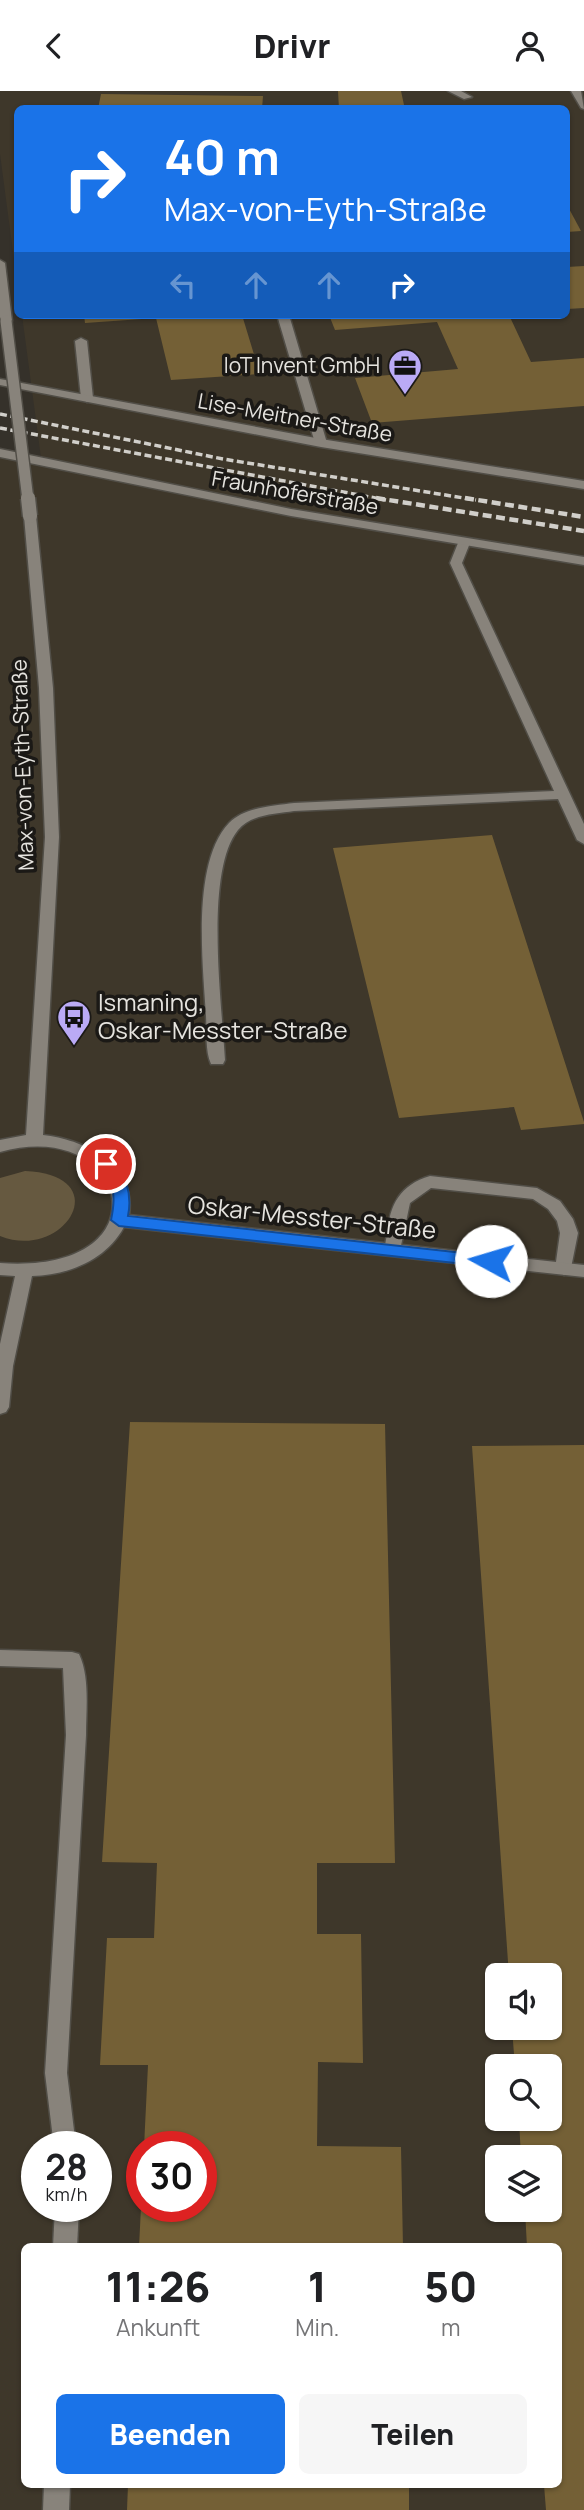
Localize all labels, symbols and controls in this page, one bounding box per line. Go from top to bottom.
text: Drivr [254,24,330,68]
icon: back [35,27,73,65]
icon: person [511,27,549,65]
text: 40 m [164,123,280,190]
icon: right [49,133,140,224]
text: Max-von-Eyth-Straße [164,187,487,231]
icon: left [164,266,202,304]
icon: ahead [237,266,275,304]
icon: ahead [310,266,348,304]
icon: right [383,266,421,304]
office icon: IoT Invent GmbH [386,347,424,396]
place label: IoT Invent GmbH [224,351,380,379]
street label: Lise-Meitner-Straße [196,386,395,448]
street label: Fraunhoferstraße [210,464,381,520]
street label: Max-von-Eyth-Straße [4,659,40,871]
place label: Ismaning, Oskar-Messter-Straße [98,985,348,1046]
bus stop icon: Ismaning, Oskar-Messter-Straße [55,998,93,1047]
pin [76,1134,136,1194]
icon: arrive [87,1145,125,1183]
street label: Oskar-Messter-Straße [186,1187,438,1246]
position arrow [454,1224,528,1298]
map controls [485,1963,562,2222]
button: sound [485,1963,562,2040]
button: search [485,2054,562,2131]
speed limit sign: 30 [126,2131,217,2222]
text: 28 [45,2143,88,2191]
button: layers [485,2145,562,2222]
text: km/h [46,2182,87,2206]
text: 11:26 [106,2257,210,2315]
text: 1 [308,2257,327,2315]
text: 50 [424,2257,477,2315]
text: Ankunft [116,2311,200,2343]
text: Min. [295,2311,339,2343]
text: m [441,2311,460,2343]
button: Beenden [56,2394,285,2474]
button: Teilen [299,2394,527,2474]

